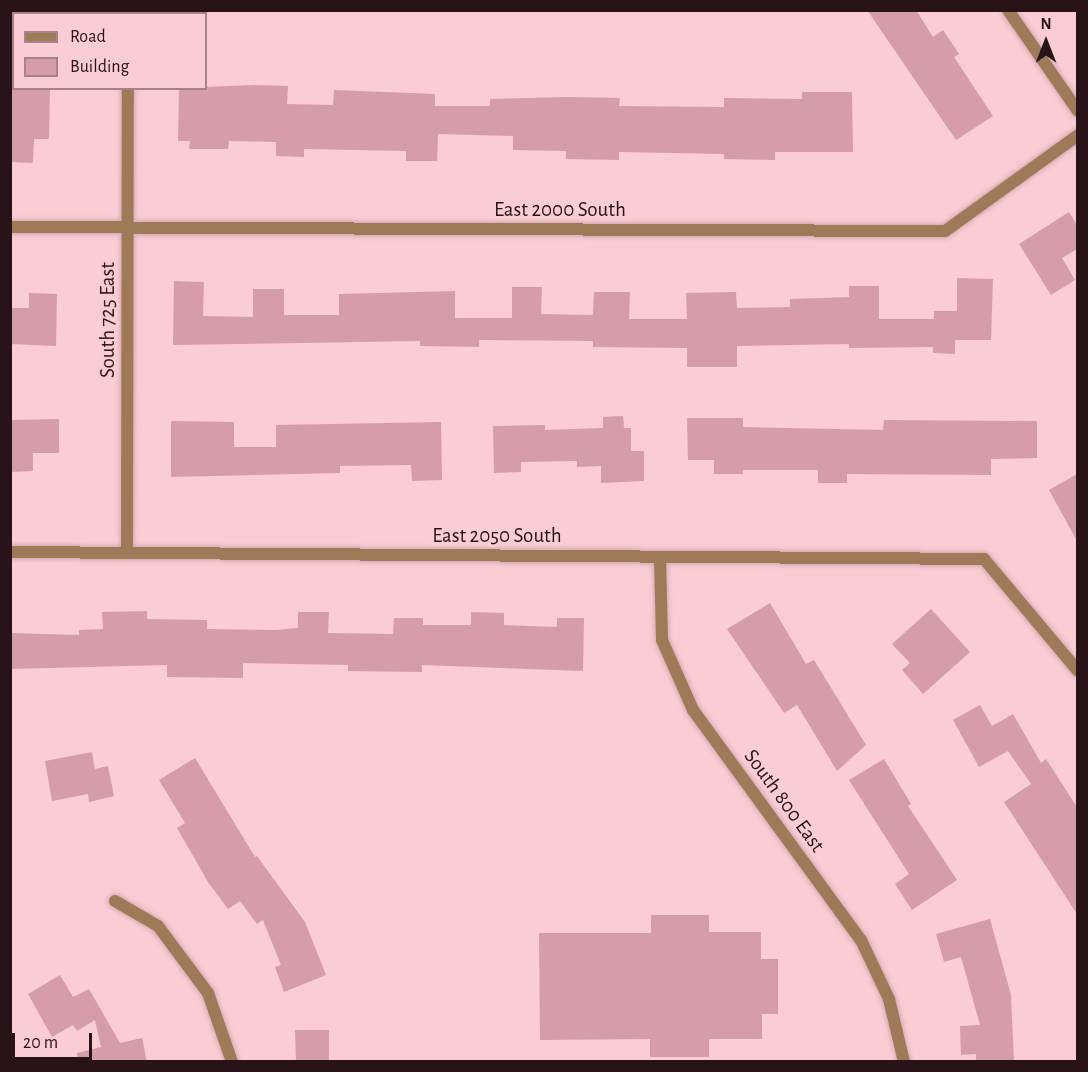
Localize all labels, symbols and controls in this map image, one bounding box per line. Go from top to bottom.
legend [12,12,207,90]
north arrow [1016,12,1076,72]
text: N [1040,16,1052,32]
text: Road [70,28,106,46]
text: Building [70,58,129,76]
street label: East 2000 South [494,197,626,223]
street label: South 725 East [95,262,121,378]
street label: East 2050 South [432,523,562,549]
street label: South 800 East [738,745,830,857]
scale bar [15,1021,94,1059]
text: 20 m [23,1034,58,1052]

